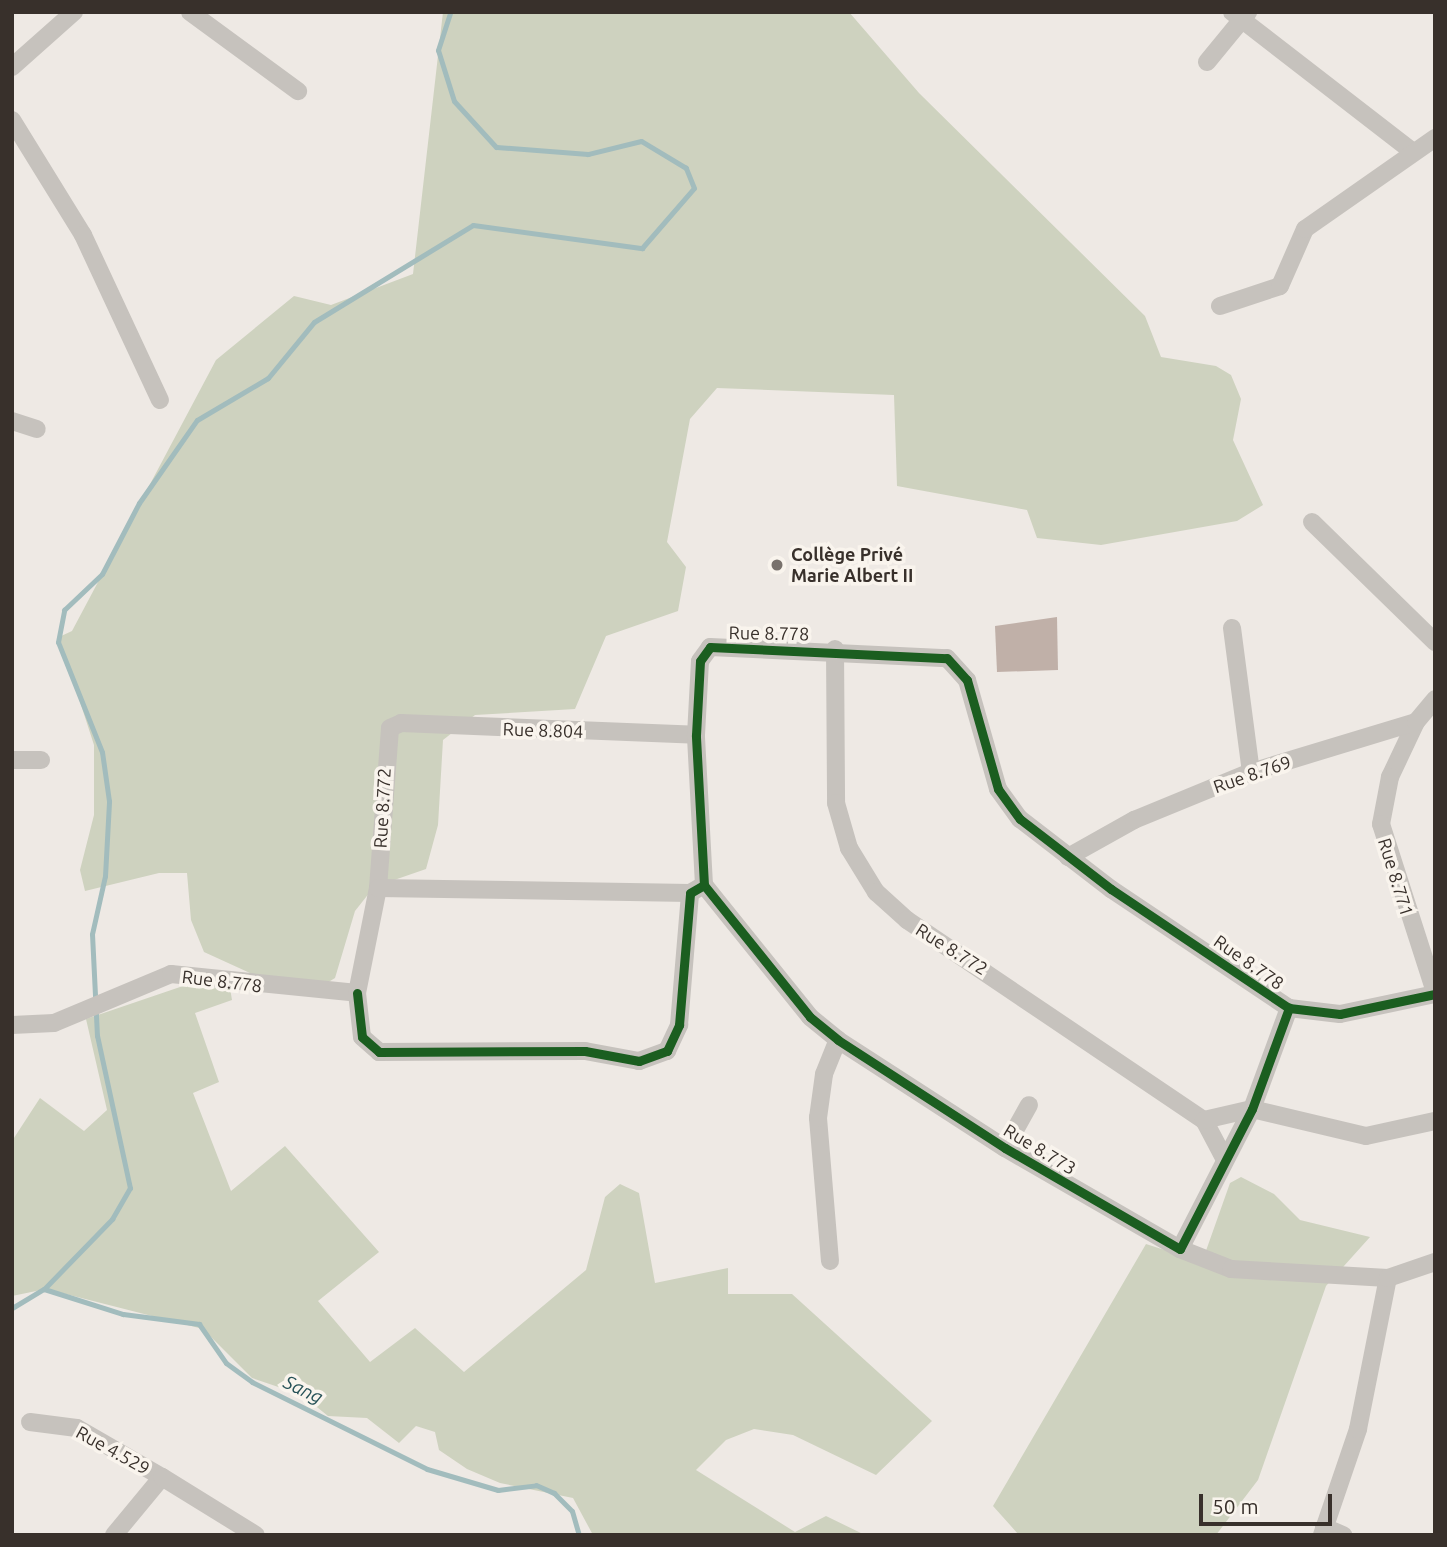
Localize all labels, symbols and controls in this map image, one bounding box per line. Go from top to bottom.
place label: Collège Privé Marie Albert II [791,544,913,586]
marker: Collège Privé Marie Albert II [769,557,785,573]
street label: Rue 8.778 [729,621,809,645]
street label: Rue 8.804 [502,718,584,742]
street label: Rue 8.769 [1210,751,1294,797]
street label: Rue 8.772 [369,767,395,849]
street label: Rue 8.771 [1374,835,1418,919]
street label: Rue 8.772 [912,918,992,980]
street label: Rue 8.778 [1210,930,1288,994]
street label: Rue 8.778 [181,965,263,997]
street label: Rue 8.773 [1000,1119,1080,1179]
water label: Sang [280,1371,326,1409]
street label: Rue 4.529 [73,1421,153,1479]
scale bar [1202,1480,1335,1524]
text: 50 m [1212,1494,1259,1518]

